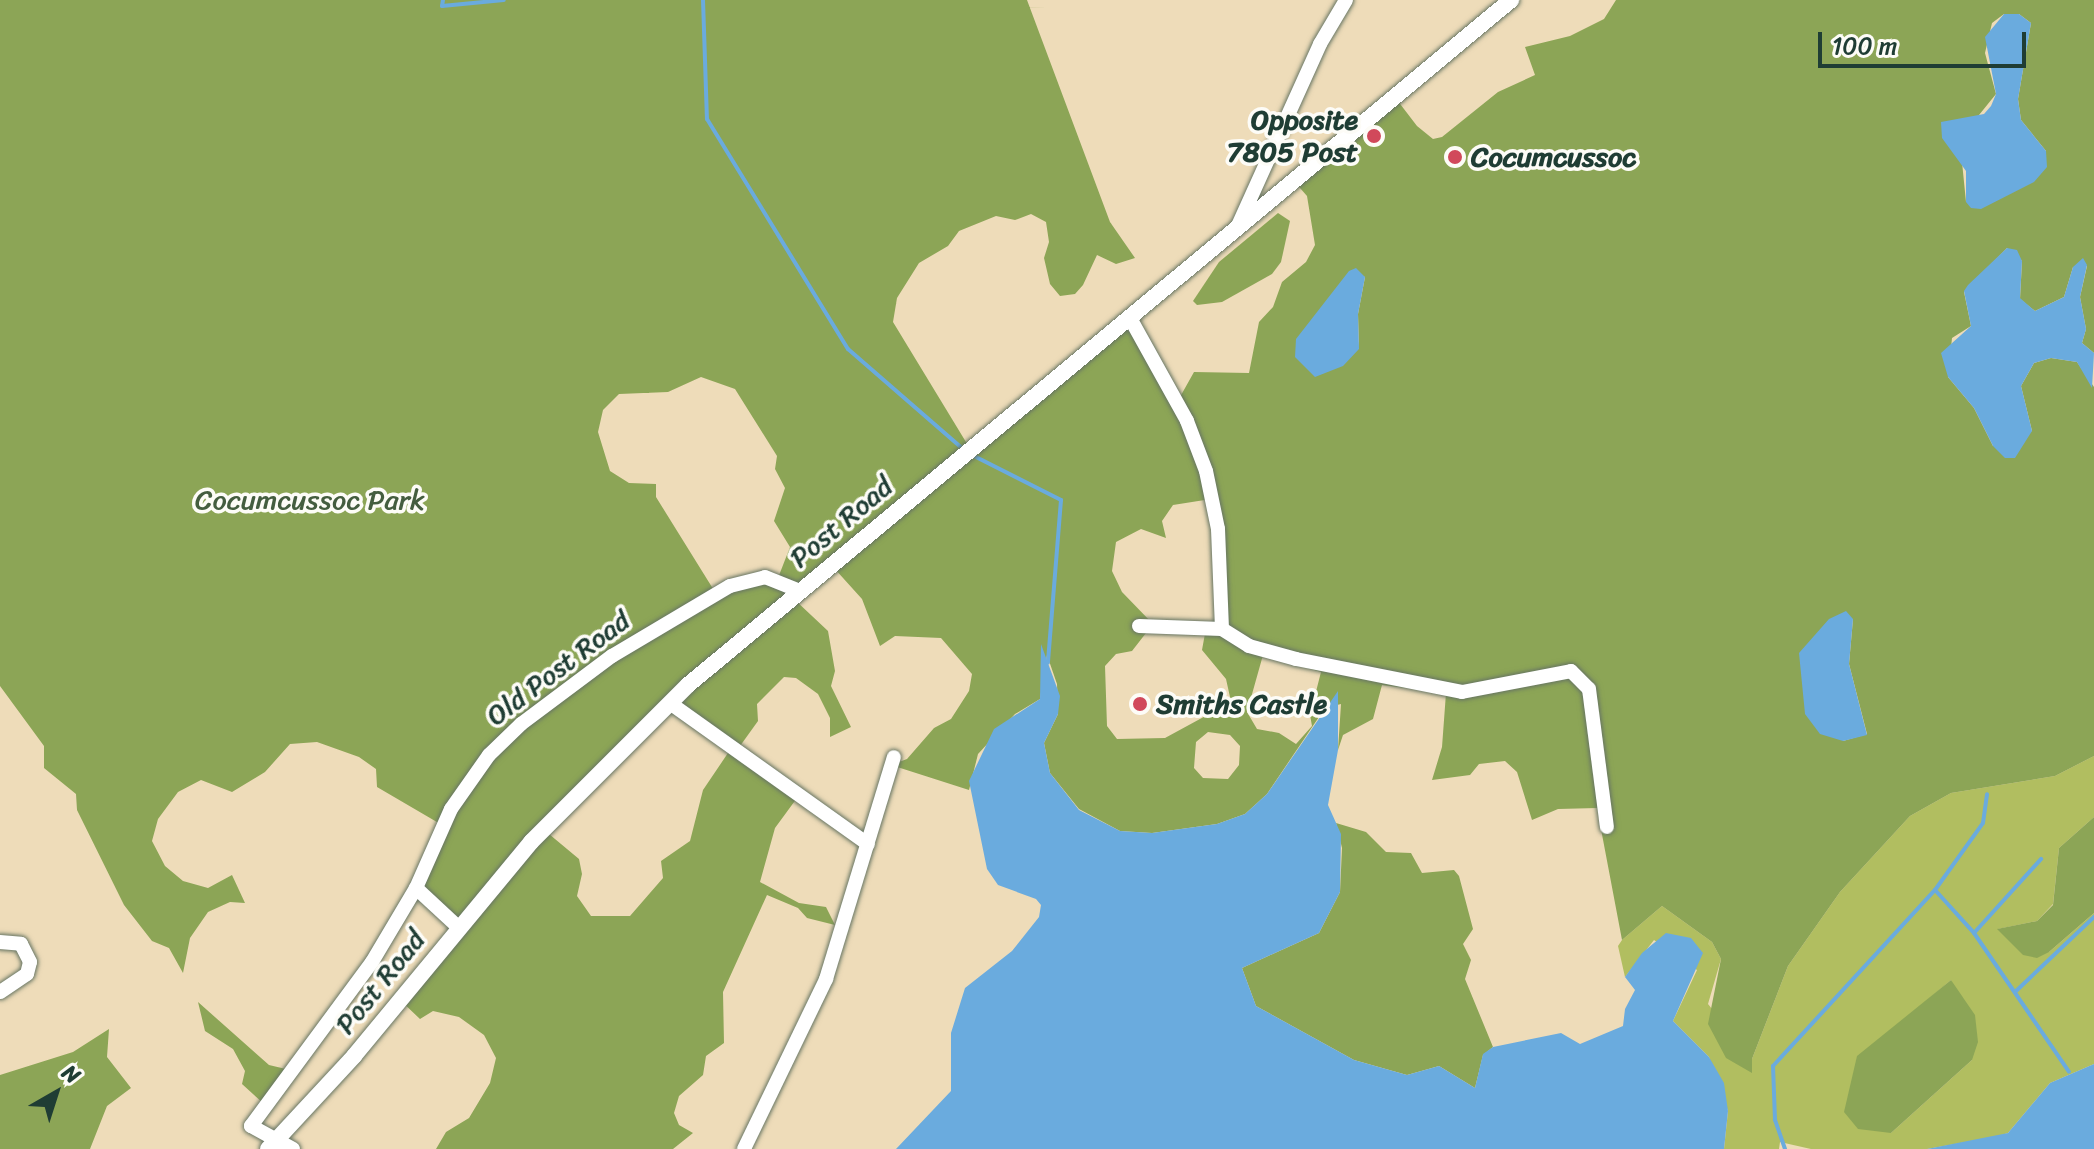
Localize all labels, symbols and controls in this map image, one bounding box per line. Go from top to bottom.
scale bar [1822,16,2030,66]
text: 100 m [1832,25,1897,67]
place label: Opposite 7805 Post [1227,103,1358,169]
marker: Opposite 7805 Post [1365,127,1383,145]
place label: Cocumcussoc [1471,140,1636,174]
marker: Cocumcussoc [1446,148,1464,166]
street label: Post Road [783,469,899,575]
park label: Cocumcussoc Park [195,483,425,517]
street label: Old Post Road [479,603,637,733]
place label: Smiths Castle [1156,687,1329,721]
marker: Smiths Castle [1131,695,1149,713]
street label: Post Road [328,923,432,1041]
north arrow [16,1053,96,1133]
text: N [53,1054,90,1094]

